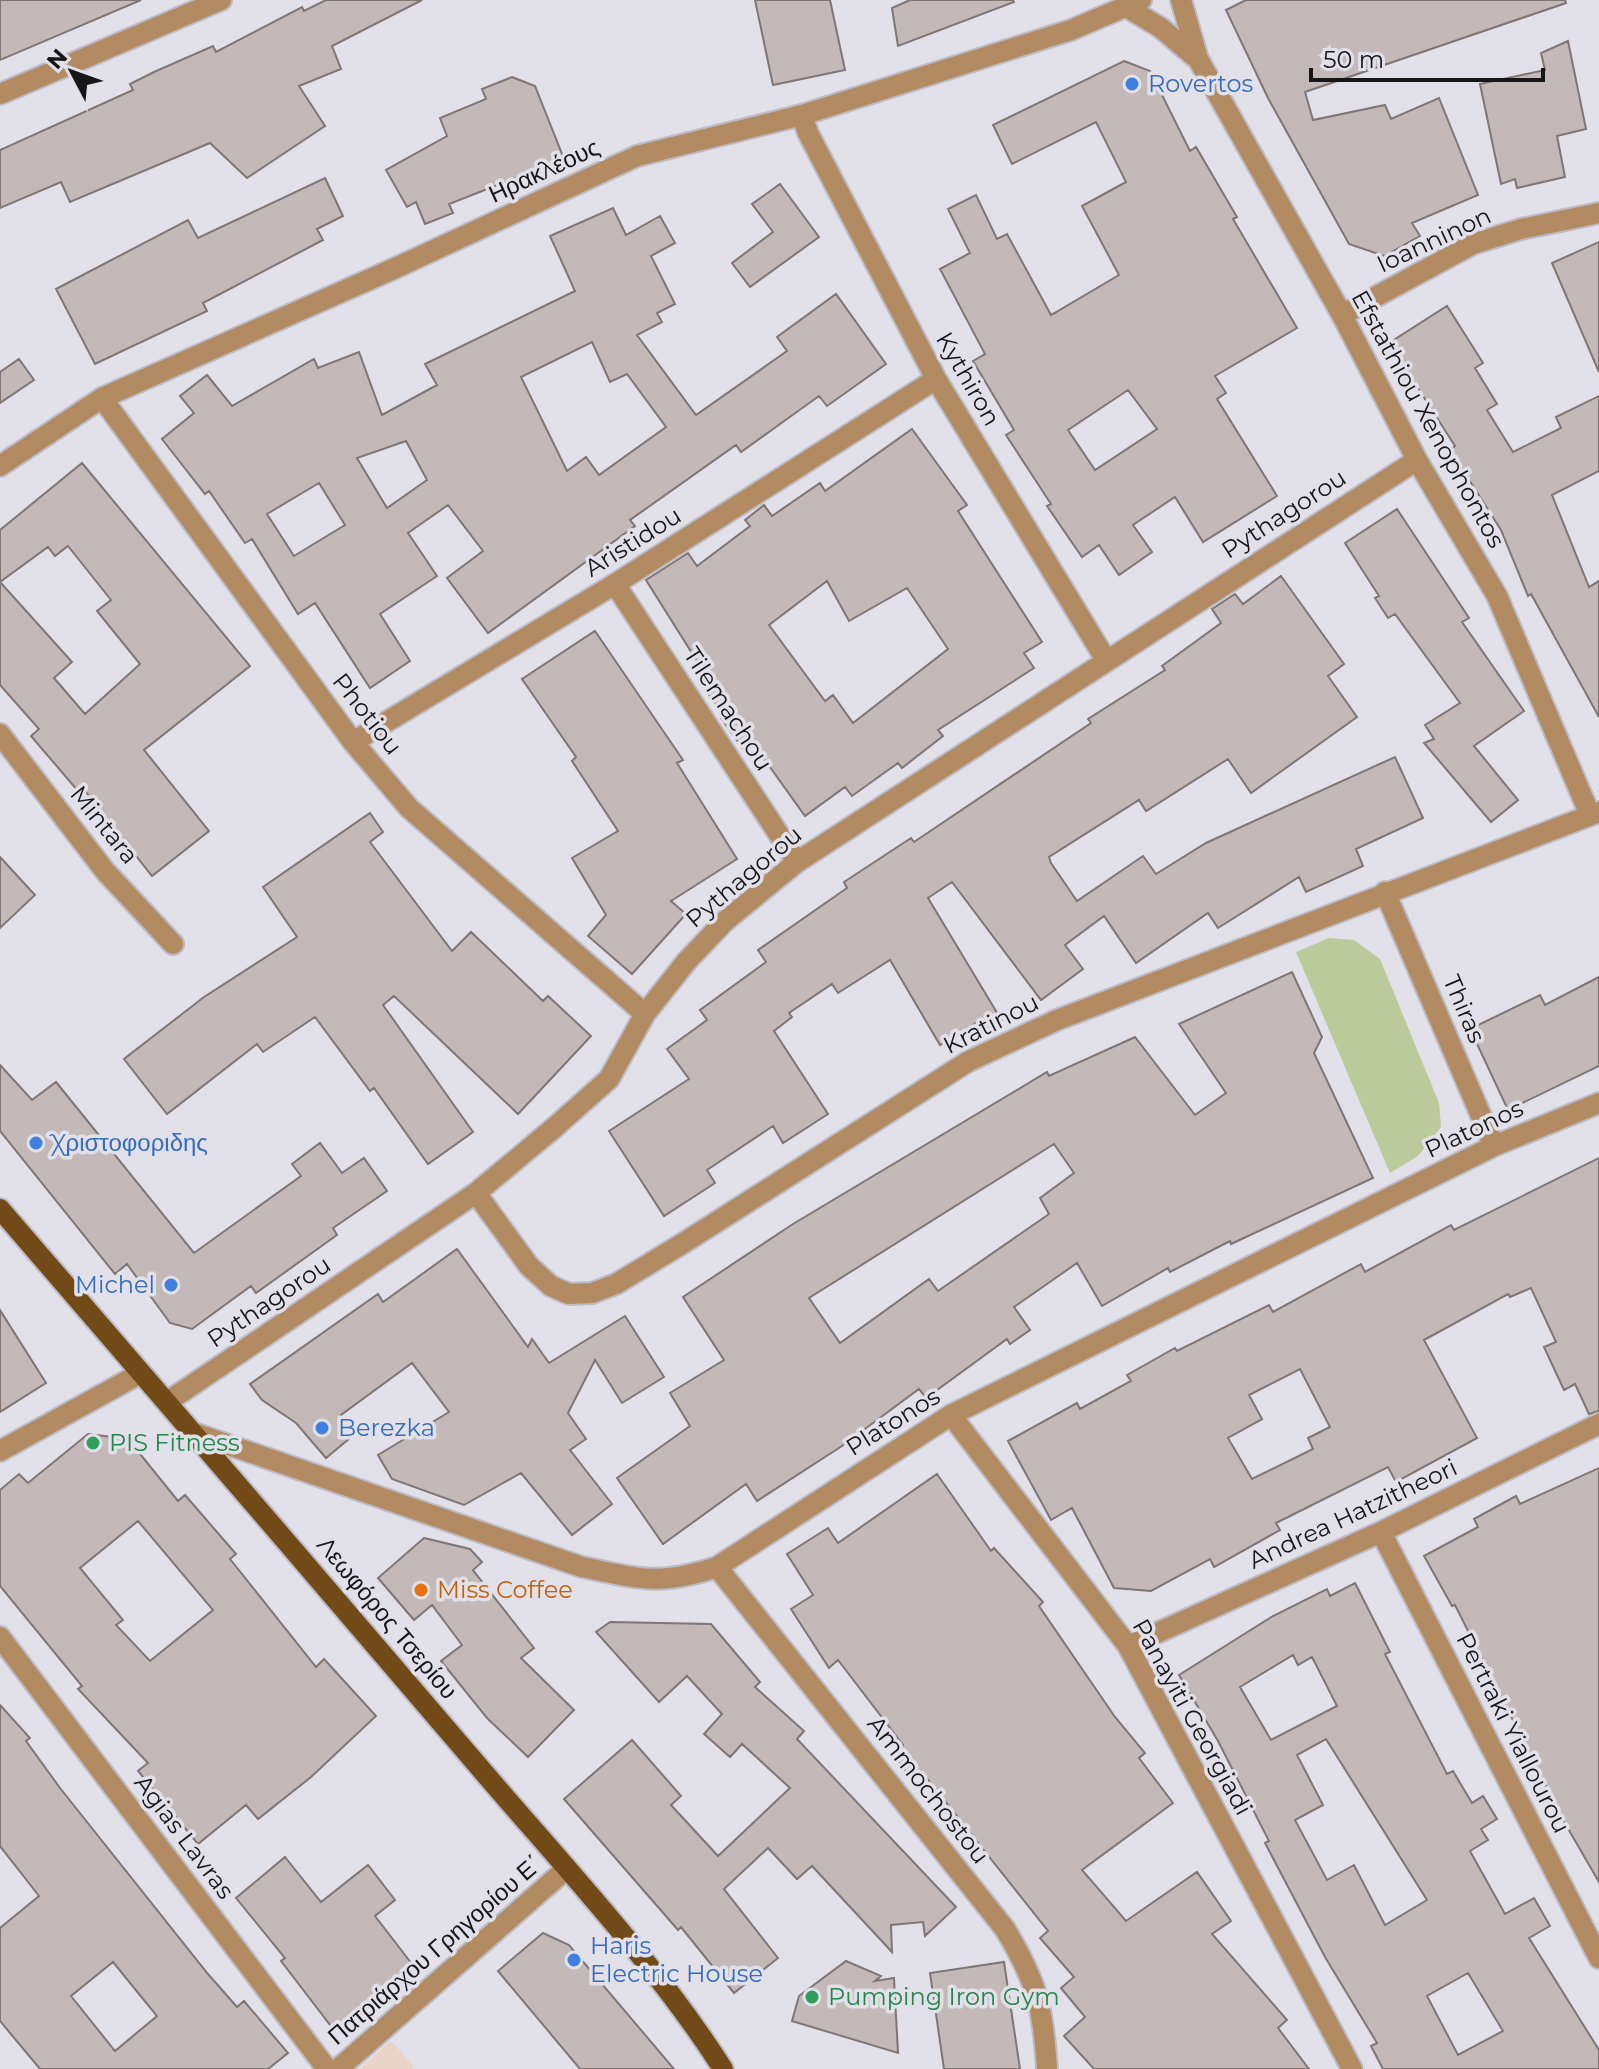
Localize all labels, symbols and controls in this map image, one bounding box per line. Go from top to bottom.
north arrow [32,32,112,112]
scale bar [1311,32,1543,82]
text: N [41,44,73,75]
text: 50 m [1323,45,1384,74]
place label: Rovertos [1148,69,1253,98]
marker: Rovertos [1123,75,1141,93]
street label: Ηρακλέους [484,132,604,209]
street label: Ioanninon [1372,200,1496,279]
street label: Efstathiou Xenophontos [1345,285,1511,553]
street label: Kythiron [930,327,1007,431]
street label: Pythagorou [1216,463,1351,565]
street label: Aristidou [579,501,686,583]
street label: Tilemachou [678,641,779,776]
street label: Photiou [326,667,408,760]
street label: Mintara [64,780,145,869]
street label: Pythagorou [680,820,808,934]
street label: Thiras [1437,970,1492,1047]
street label: Kratinou [938,987,1043,1060]
street label: Platonos [1420,1093,1528,1164]
place label: Χριστοφοριδης [49,1128,208,1157]
marker: Χριστοφοριδης [27,1134,45,1152]
street label: Pythagorou [202,1250,336,1353]
place label: Michel [75,1270,155,1299]
marker: Michel [162,1276,180,1294]
street label: Platonos [840,1381,945,1462]
place label: Berezka [338,1413,435,1442]
marker: Berezka [313,1419,331,1437]
place label: PIS Fitness [109,1428,240,1457]
marker: PIS Fitness [84,1434,102,1452]
street label: Andrea Hatzitheori [1244,1452,1462,1575]
street label: Λεωφόρος Τσερίου [311,1531,464,1705]
place label: Miss Coffee [437,1575,573,1604]
marker: Miss Coffee [412,1581,430,1599]
street label: Panayiti Georgiadi [1126,1614,1258,1820]
street label: Pertraki Yiallourou [1450,1628,1577,1838]
street label: Ammochostou [862,1710,995,1870]
street label: Agias Lavras [128,1769,240,1904]
street label: Πατριάρχου Γρηγορίου Ε΄ [322,1849,548,2050]
place label: Haris Electric House [590,1931,763,1988]
marker: Haris Electric House [565,1951,583,1969]
place label: Pumping Iron Gym [828,1982,1060,2011]
marker: Pumping Iron Gym [803,1988,821,2006]

